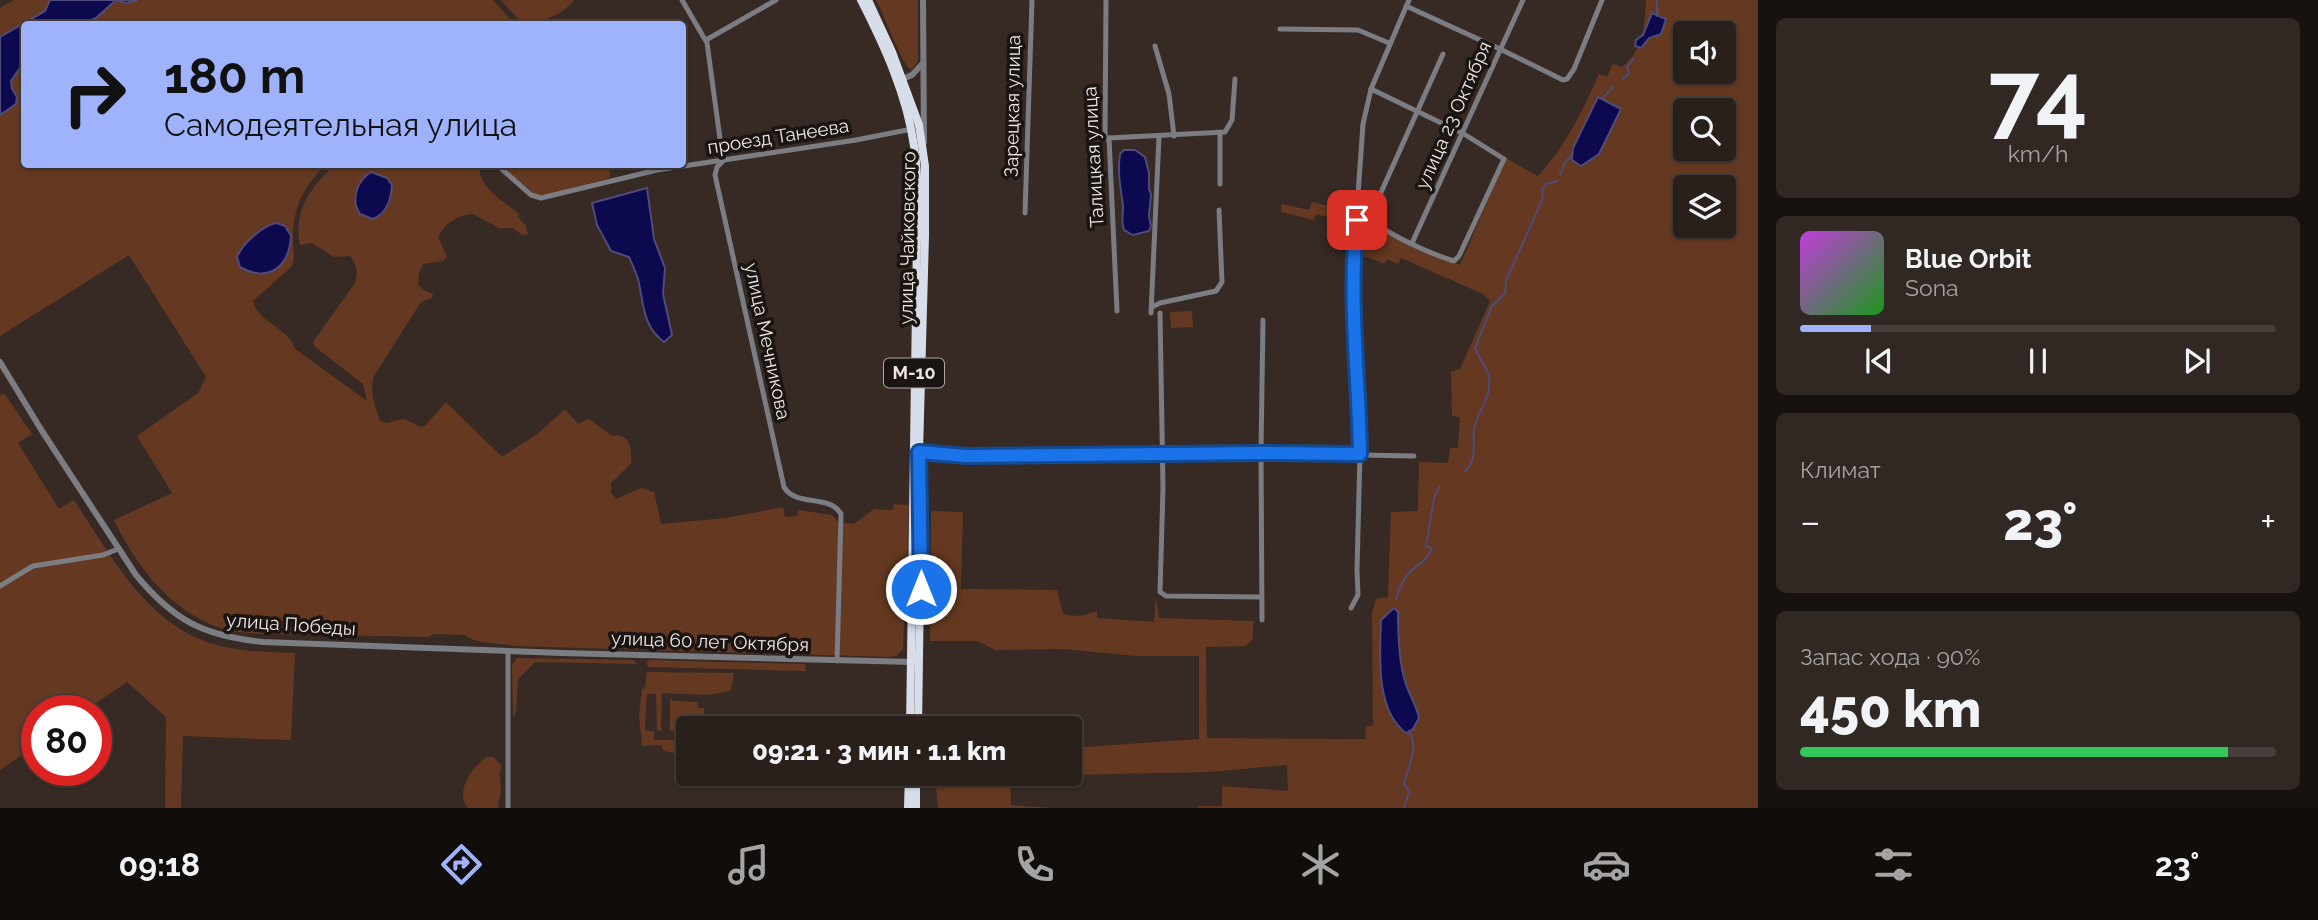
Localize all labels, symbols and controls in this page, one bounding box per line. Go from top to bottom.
map controls [1673,21,1736,238]
button: sound [1673,21,1736,84]
street label: Зарецкая улица [1000,34,1024,178]
street label: улица 23 Октября [1411,38,1495,192]
text: 74 [1988,41,2088,148]
text: 180 m [164,47,305,104]
icon: right [49,49,140,140]
street label: Талицкая улица [1078,86,1108,228]
button: search [1673,98,1736,161]
text: Самодеятельная улица [164,106,517,143]
street label: проезд Танеева [706,114,850,158]
text: km/h [2008,140,2068,167]
street label: улица Чайковского [894,151,920,325]
button: layers [1673,175,1736,238]
pin [1327,190,1387,250]
icon: arrive [1338,201,1376,239]
text: Blue Orbit [1905,244,2032,274]
street label: улица Мечникова [741,261,795,421]
text: Sona [1905,274,1959,301]
icon: previous [1860,342,1898,380]
icon: pause [2019,342,2057,380]
icon: next [2178,342,2216,380]
road number: М-10 [884,358,944,388]
text: Климат [1800,456,1881,483]
text: 23° [2003,491,2077,552]
text: − [1800,499,1820,544]
text: + [2260,499,2276,544]
position arrow [884,552,958,626]
street label: улица Победы [225,608,357,640]
street label: улица 60 лет Октября [611,627,809,655]
text: Запас хода · 90% [1800,643,1980,670]
text: 450 km [1800,678,1981,739]
speed limit sign: 80 [21,695,112,786]
text: 09:21 · 3 мин · 1.1 km [752,736,1006,766]
icon: directions [437,840,486,889]
icon: music [724,840,773,889]
icon: phone [1010,840,1059,889]
icon: climate [1296,840,1345,889]
icon: car [1582,840,1631,889]
icon: filters [1869,840,1918,889]
text: 09:18 [119,846,200,883]
text: 23° [2155,846,2199,883]

